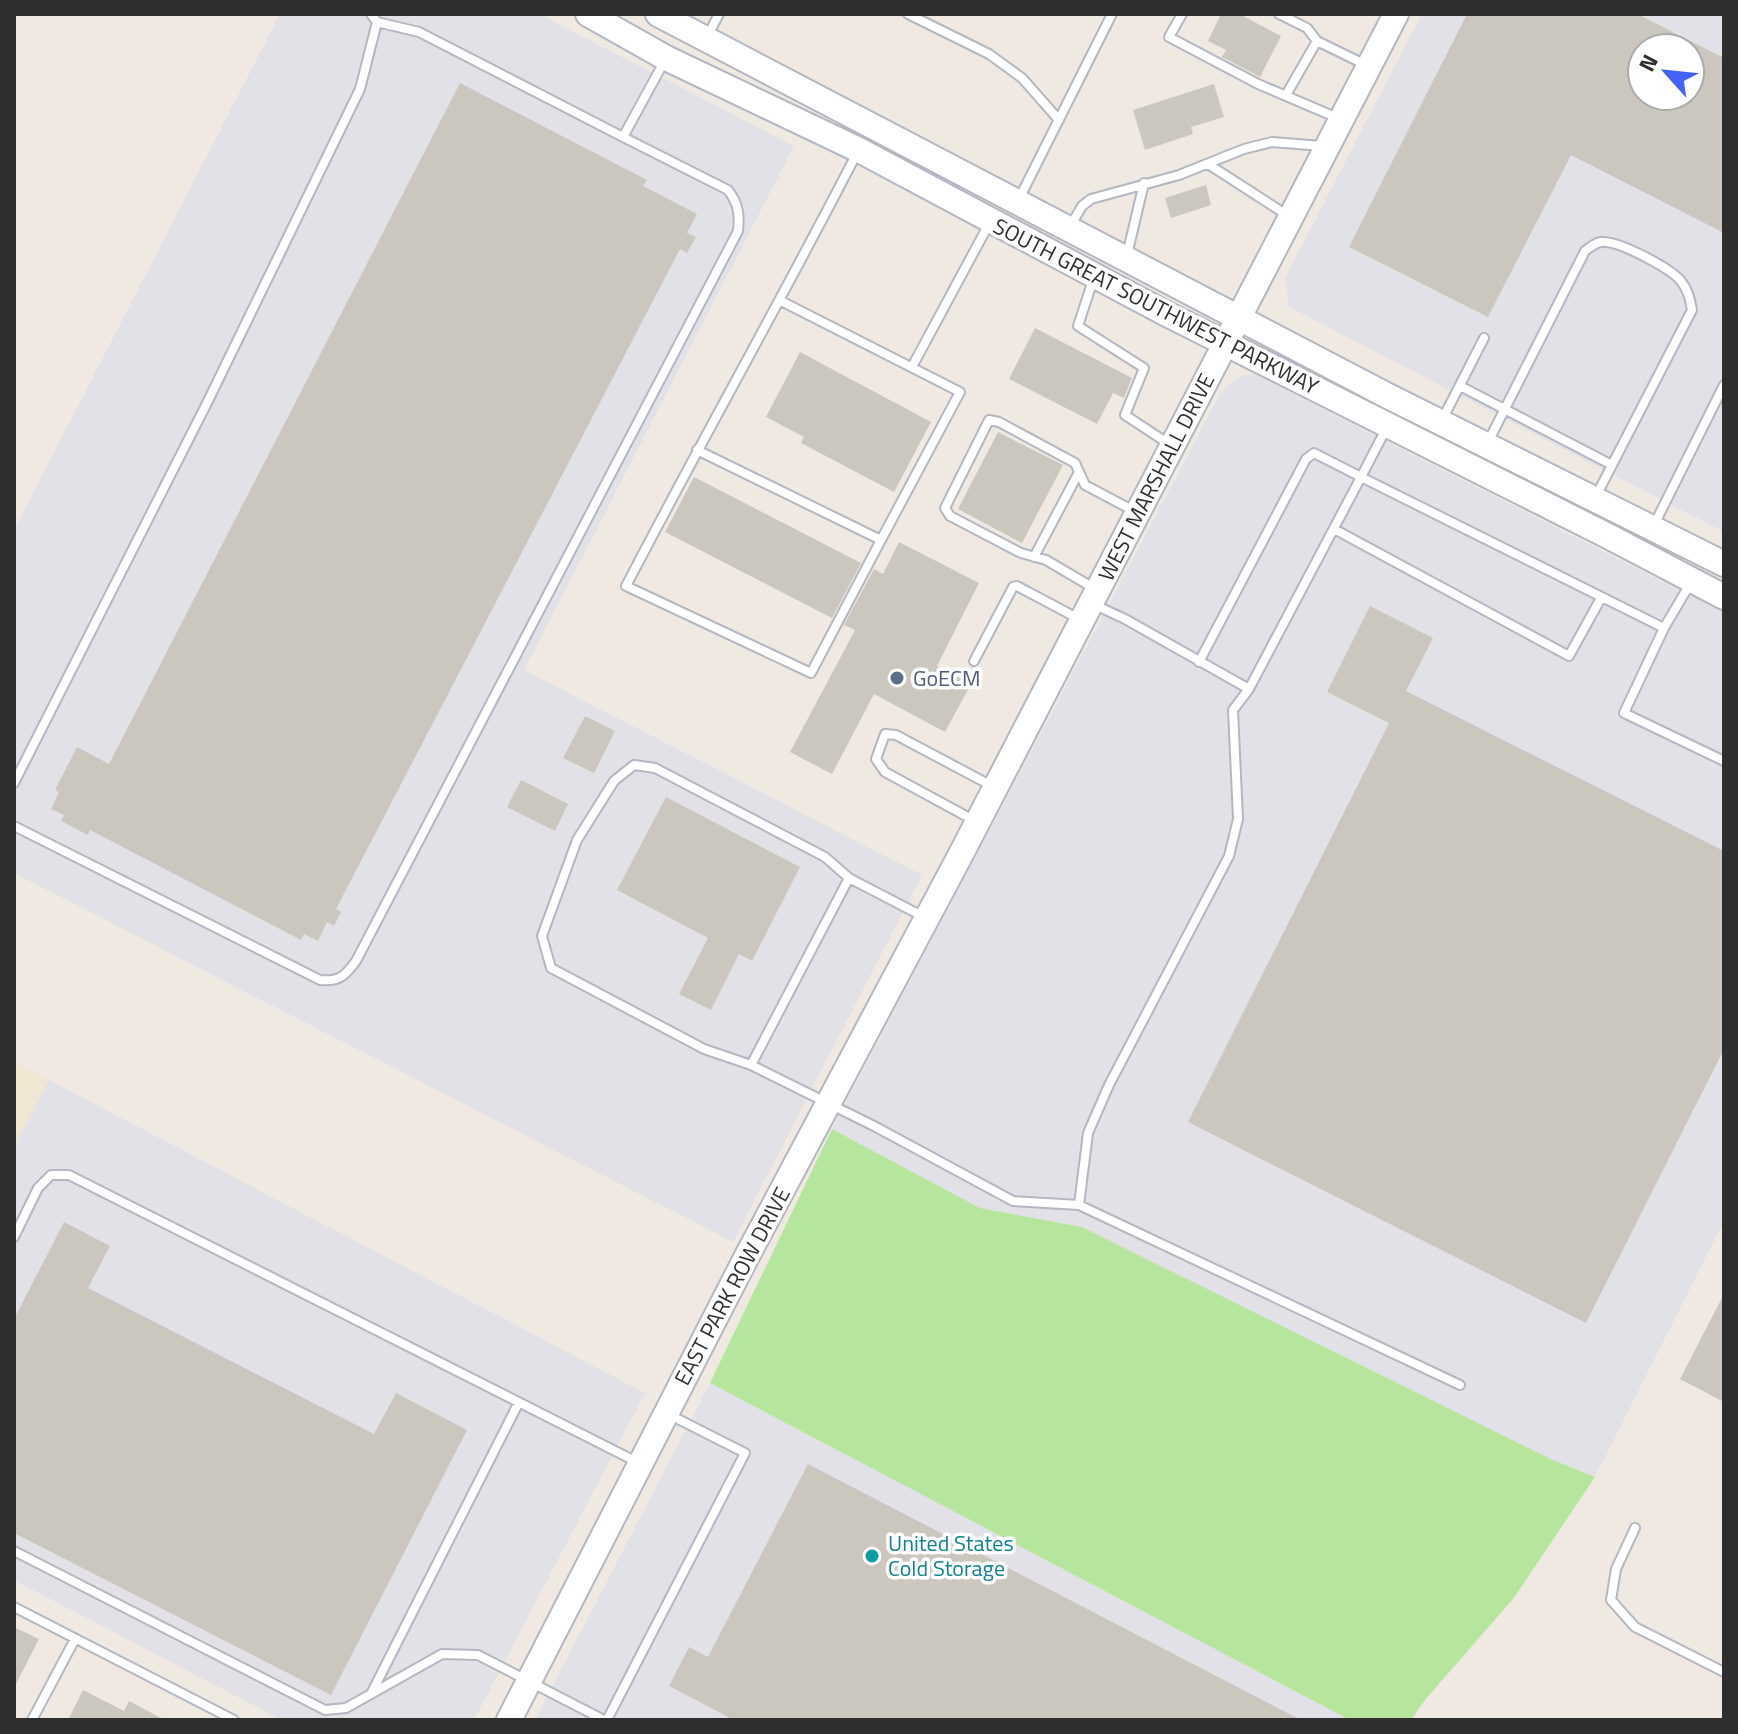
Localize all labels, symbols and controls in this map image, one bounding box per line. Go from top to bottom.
north arrow [1626,32,1706,112]
text: N [1630,48,1667,77]
street label: SOUTH GREAT SOUTHWEST PARKWAY [987,209,1325,403]
street label: WEST MARSHALL DRIVE [1089,367,1223,587]
place label: GoECM [913,661,981,695]
marker: GoECM [888,669,906,687]
street label: EAST PARK ROW DRIVE [665,1181,799,1391]
place label: United States Cold Storage [888,1526,1014,1585]
marker: United States Cold Storage [863,1547,881,1565]

